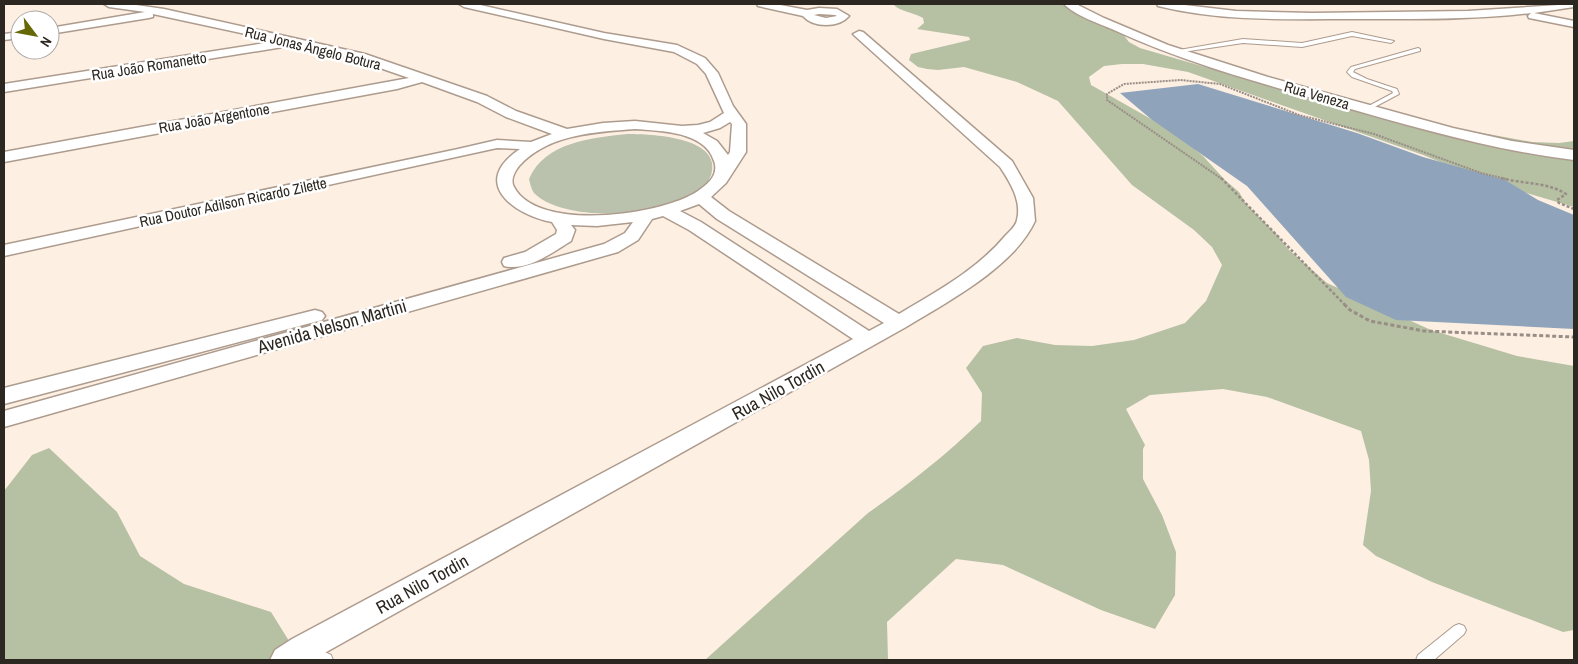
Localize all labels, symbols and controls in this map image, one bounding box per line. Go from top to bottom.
north arrow [10,10,60,60]
street label: Rua Jonas Ângelo Botura [243,21,383,75]
text: N [36,34,56,50]
street label: Rua João Romanetto [90,47,208,85]
street label: Rua Veneza [1282,76,1352,114]
street label: Rua João Argentone [157,98,271,138]
street label: Rua Doutor Adilson Ricardo Zilette [138,172,329,232]
street label: Avenida Nelson Martini [254,293,409,360]
street label: Rua Nilo Tordin [727,354,829,426]
street label: Rua Nilo Tordin [371,548,473,620]

